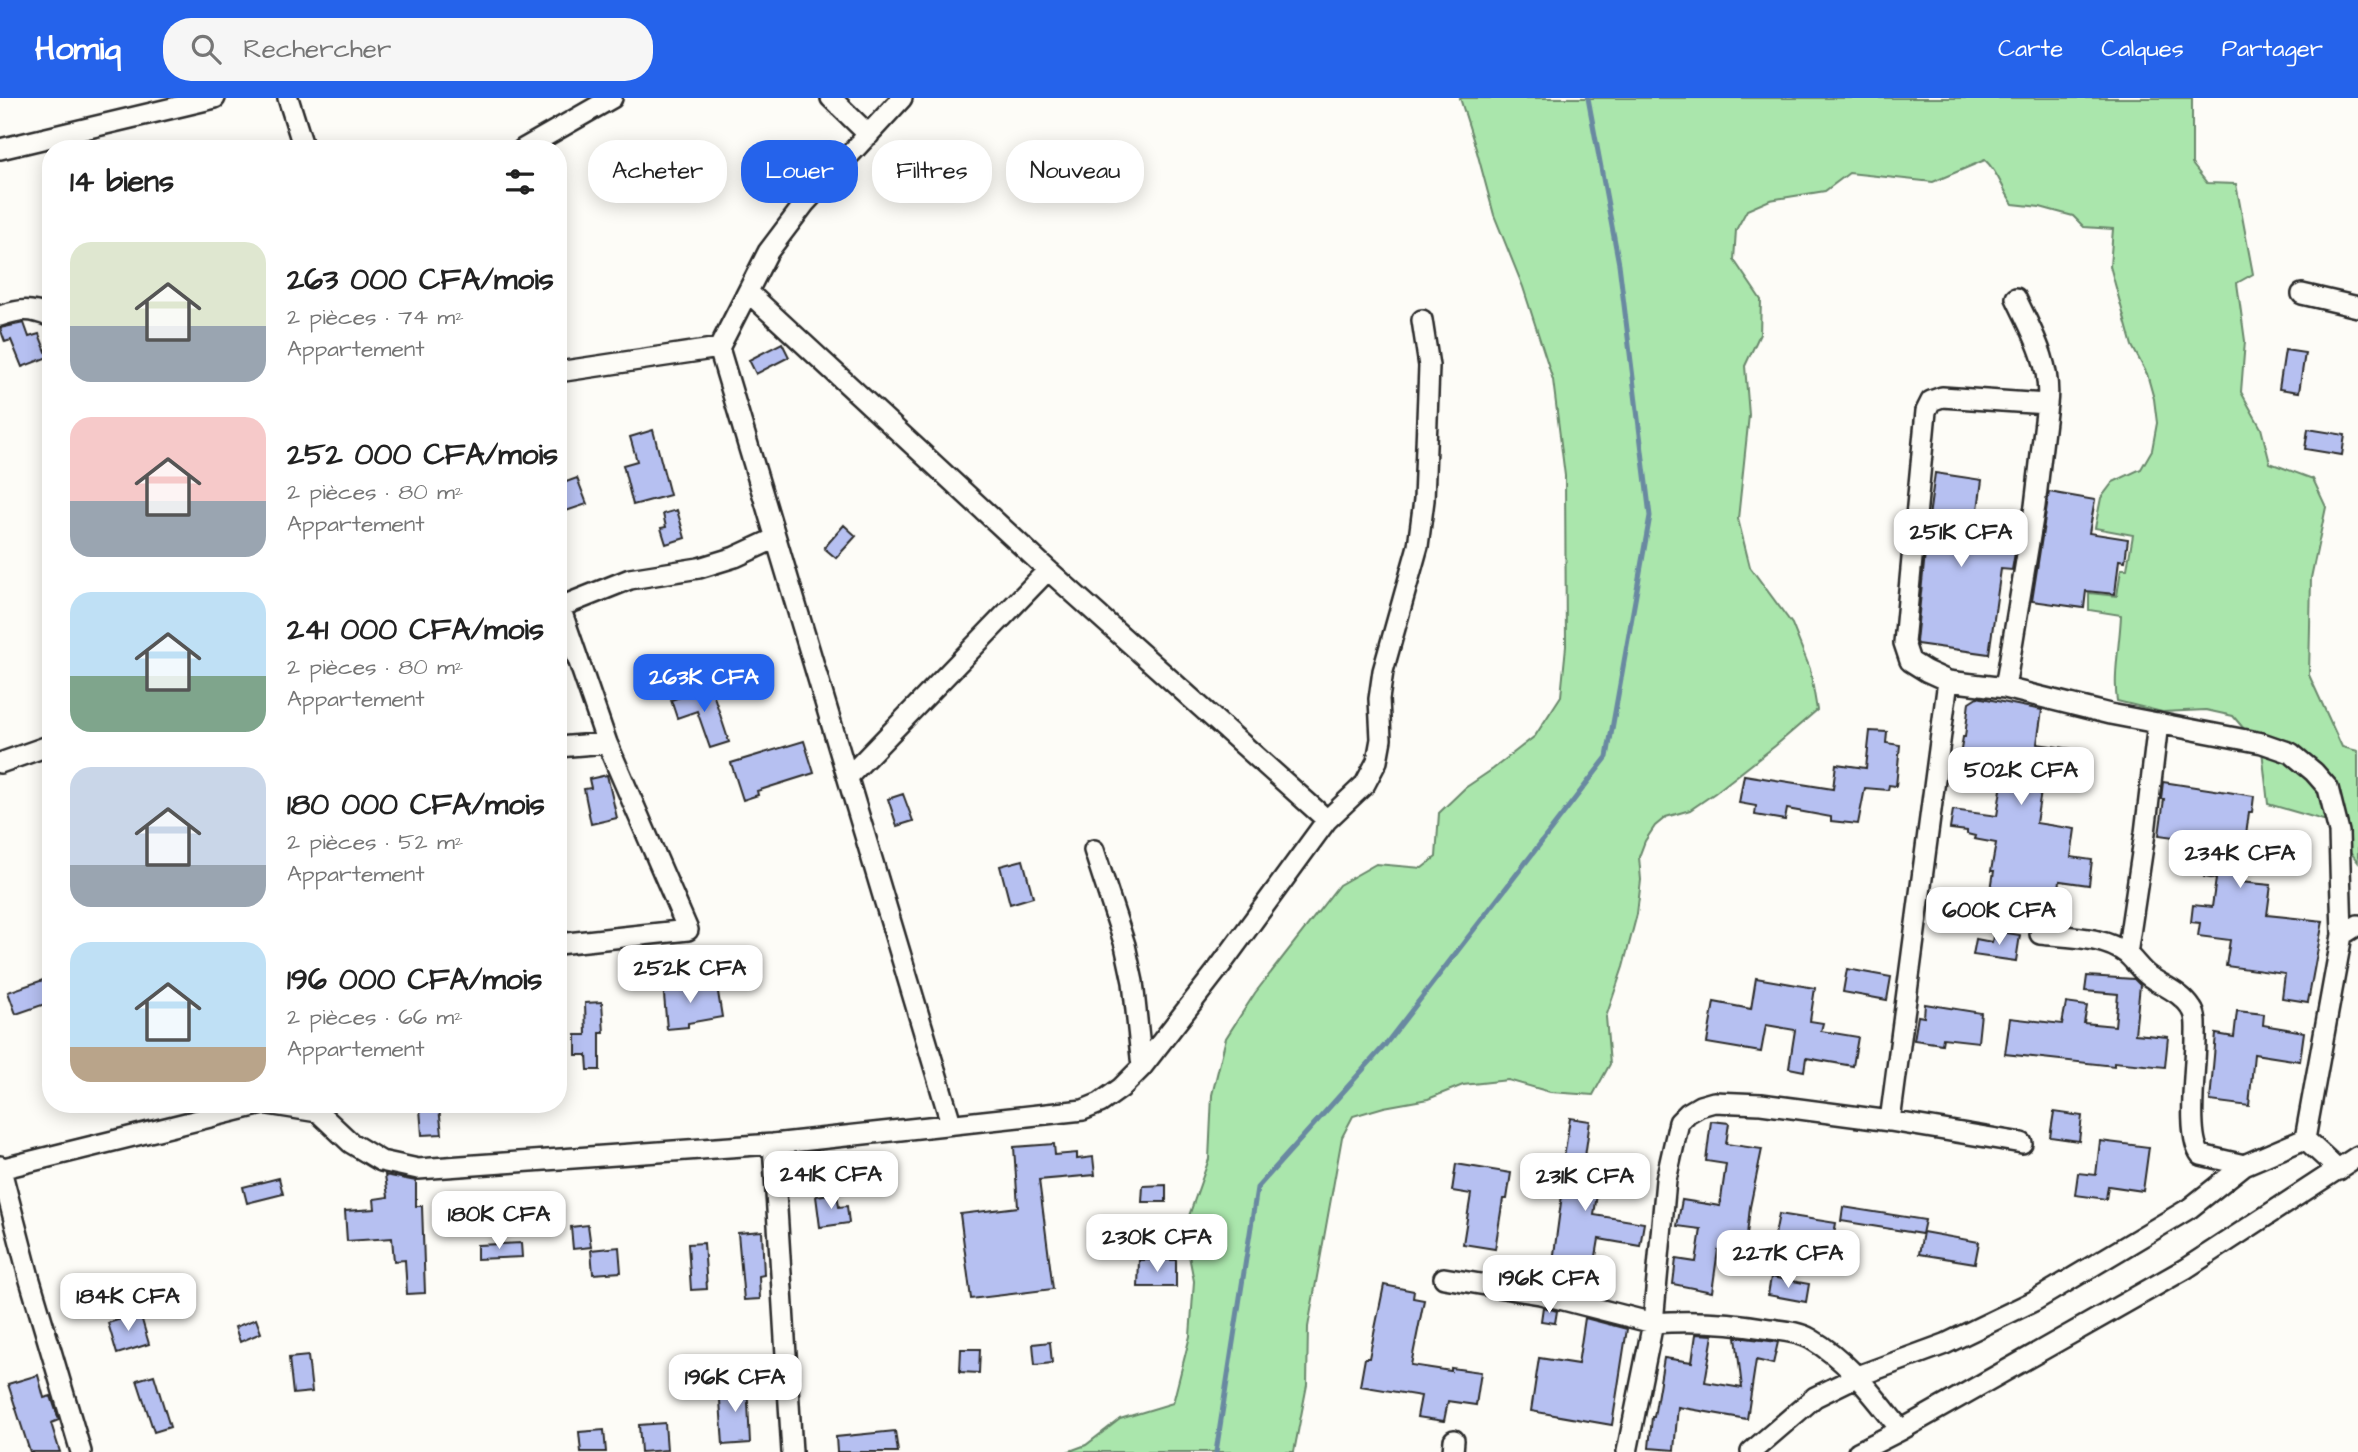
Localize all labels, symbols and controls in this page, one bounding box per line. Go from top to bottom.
search box [163,18,653,81]
text: Homiq [35,26,121,72]
icon: search [187,30,225,68]
text: Rechercher [243,31,391,67]
text: Carte [1998,32,2063,66]
text: Calques [2101,32,2184,66]
text: Partager [2222,32,2323,66]
chip: Acheter [588,140,727,203]
chip: Louer [741,140,858,203]
chip: Filtres [872,140,992,203]
chip: Nouveau [1006,140,1144,203]
text: 14 biens [70,161,174,203]
icon: filters [501,163,539,201]
text: 263 000 CFA/mois [287,259,554,301]
icon: home [126,270,210,354]
text: 2 pièces · 74 m² [287,301,464,333]
text: Appartement [287,333,425,365]
text: 252 000 CFA/mois [287,434,558,476]
icon: home [126,445,210,529]
text: 2 pièces · 80 m² [287,476,463,508]
text: Appartement [287,508,425,540]
pin: 251K CFA [1889,510,2033,569]
text: 251K CFA [1910,516,2012,548]
text: 241 000 CFA/mois [287,609,544,651]
icon: home [126,620,210,704]
text: 2 pièces · 80 m² [287,651,463,683]
pin: 263K CFA [632,654,776,714]
text: 263K CFA [649,661,759,693]
text: Appartement [287,683,425,715]
pin: 502K CFA [1949,748,2093,807]
text: 502K CFA [1964,754,2078,786]
text: 180 000 CFA/mois [287,784,545,826]
icon: home [126,795,210,879]
text: 2 pièces · 52 m² [287,826,463,858]
pin: 234K CFA [2168,830,2312,890]
text: 234K CFA [2185,837,2295,869]
text: Appartement [287,858,425,890]
pin: 600K CFA [1927,888,2071,947]
text: 600K CFA [1942,894,2056,926]
pin: 252K CFA [618,946,762,1005]
text: 252K CFA [634,952,746,984]
text: 196 000 CFA/mois [287,959,542,1001]
icon: home [126,970,210,1054]
text: 2 pièces · 66 m² [287,1001,463,1033]
text: Appartement [287,1033,425,1065]
pin: 241K CFA [759,1152,903,1211]
pin: 231K CFA [1513,1154,1657,1213]
text: 241K CFA [780,1158,882,1190]
text: 231K CFA [1536,1160,1634,1192]
pin: 180K CFA [427,1192,571,1251]
text: 180K CFA [448,1198,550,1230]
pin: 230K CFA [1085,1214,1229,1274]
text: 230K CFA [1102,1221,1212,1253]
pin: 227K CFA [1716,1230,1860,1290]
text: 227K CFA [1733,1237,1843,1269]
pin: 196K CFA [1477,1256,1621,1315]
text: 196K CFA [1499,1262,1599,1294]
pin: 184K CFA [56,1274,200,1333]
text: 184K CFA [76,1280,180,1312]
pin: 196K CFA [663,1354,807,1414]
text: 196K CFA [685,1361,785,1393]

